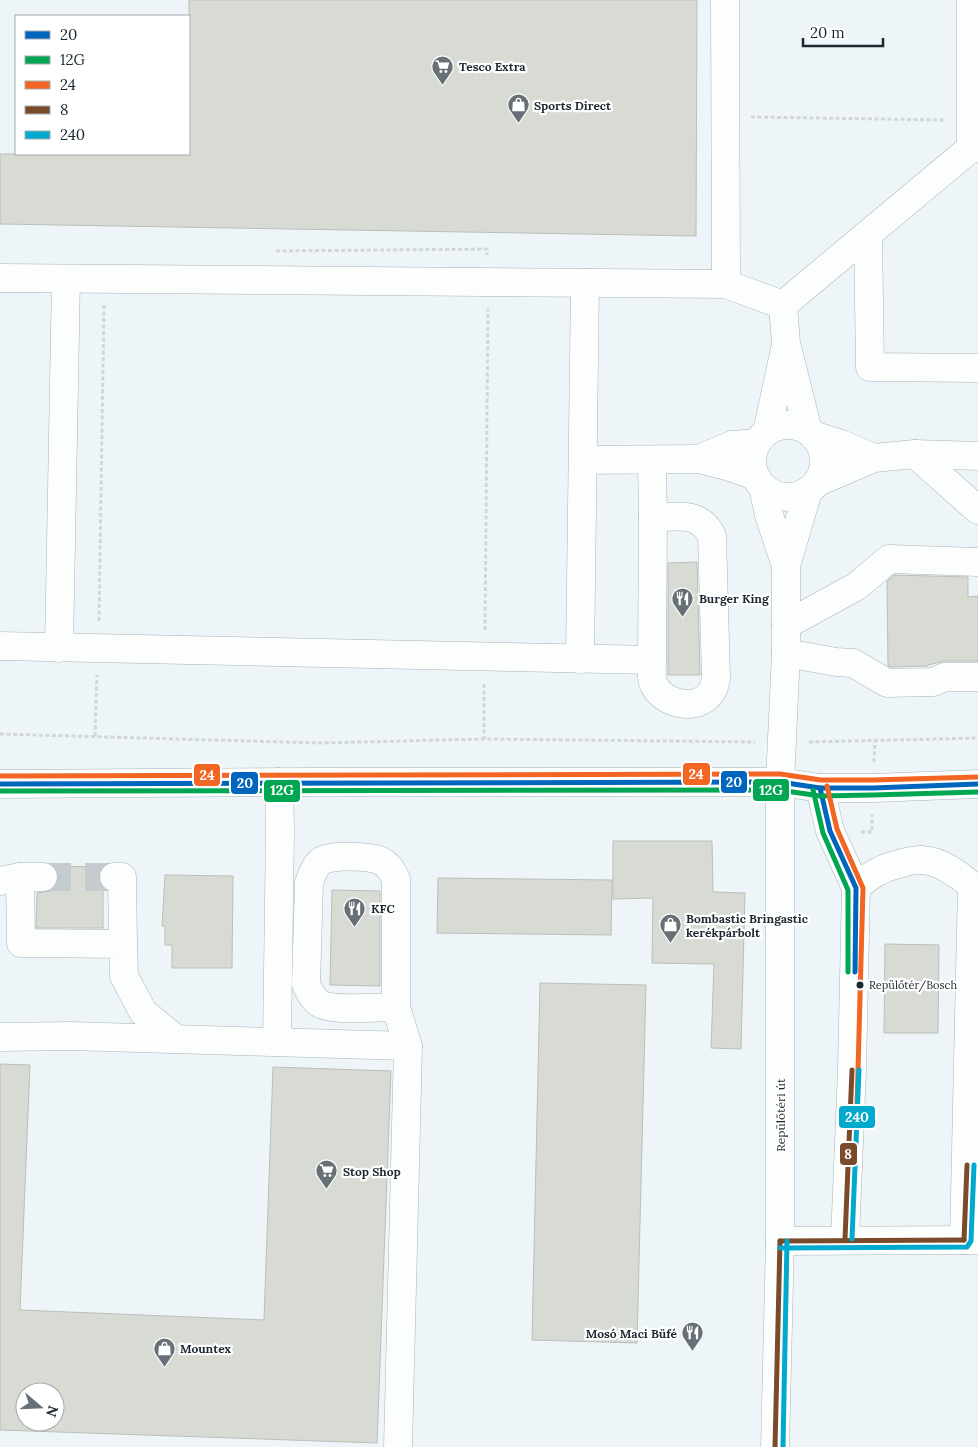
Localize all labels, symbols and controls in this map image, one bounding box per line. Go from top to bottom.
legend [15,15,190,155]
scale bar [803,15,883,47]
text: 20 m [810,23,845,42]
text: 20 [60,25,77,44]
text: 12G [60,50,86,69]
supermarket icon: Tesco Extra [431,54,455,85]
place label: Tesco Extra [459,59,526,74]
text: 24 [60,75,76,94]
shop icon: Sports Direct [506,93,530,124]
place label: Sports Direct [534,98,612,113]
text: 8 [60,100,68,119]
text: 240 [60,125,85,144]
restaurant icon: Burger King [671,586,695,617]
place label: Burger King [699,591,770,606]
line badge: 24 [682,762,711,786]
line badge: 24 [193,763,221,787]
text: 24 [688,765,704,783]
text: 24 [199,766,215,784]
line badge: 20 [720,770,748,794]
line badge: 20 [230,771,259,795]
text: 20 [726,773,742,791]
text: 20 [237,774,253,792]
line badge: 12G [752,778,790,802]
line badge: 12G [263,779,301,803]
text: 12G [270,781,294,799]
text: 12G [759,781,783,799]
restaurant icon: KFC [343,896,367,927]
place label: KFC [371,901,395,916]
place label: Bombastic Bringastic kerékpárbolt [686,911,809,940]
shop icon: Bombastic Bringastic kerékpárbolt [658,913,682,944]
place label: Repülőtér/Bosch [869,978,957,993]
marker: Repülőtér/Bosch [855,980,865,990]
street label: Repülőtéri út [773,1078,788,1152]
line badge: 240 [838,1105,876,1129]
text: 240 [845,1108,869,1126]
line badge: 8 [839,1142,858,1166]
text: 8 [844,1145,852,1163]
supermarket icon: Stop Shop [315,1159,339,1190]
place label: Stop Shop [343,1164,401,1179]
restaurant icon: Mosó Maci Büfé [681,1321,705,1352]
place label: Mosó Maci Büfé [586,1326,678,1341]
shop icon: Mountex [152,1336,176,1367]
place label: Mountex [180,1341,232,1356]
north arrow [15,1382,65,1432]
text: N [42,1403,63,1419]

